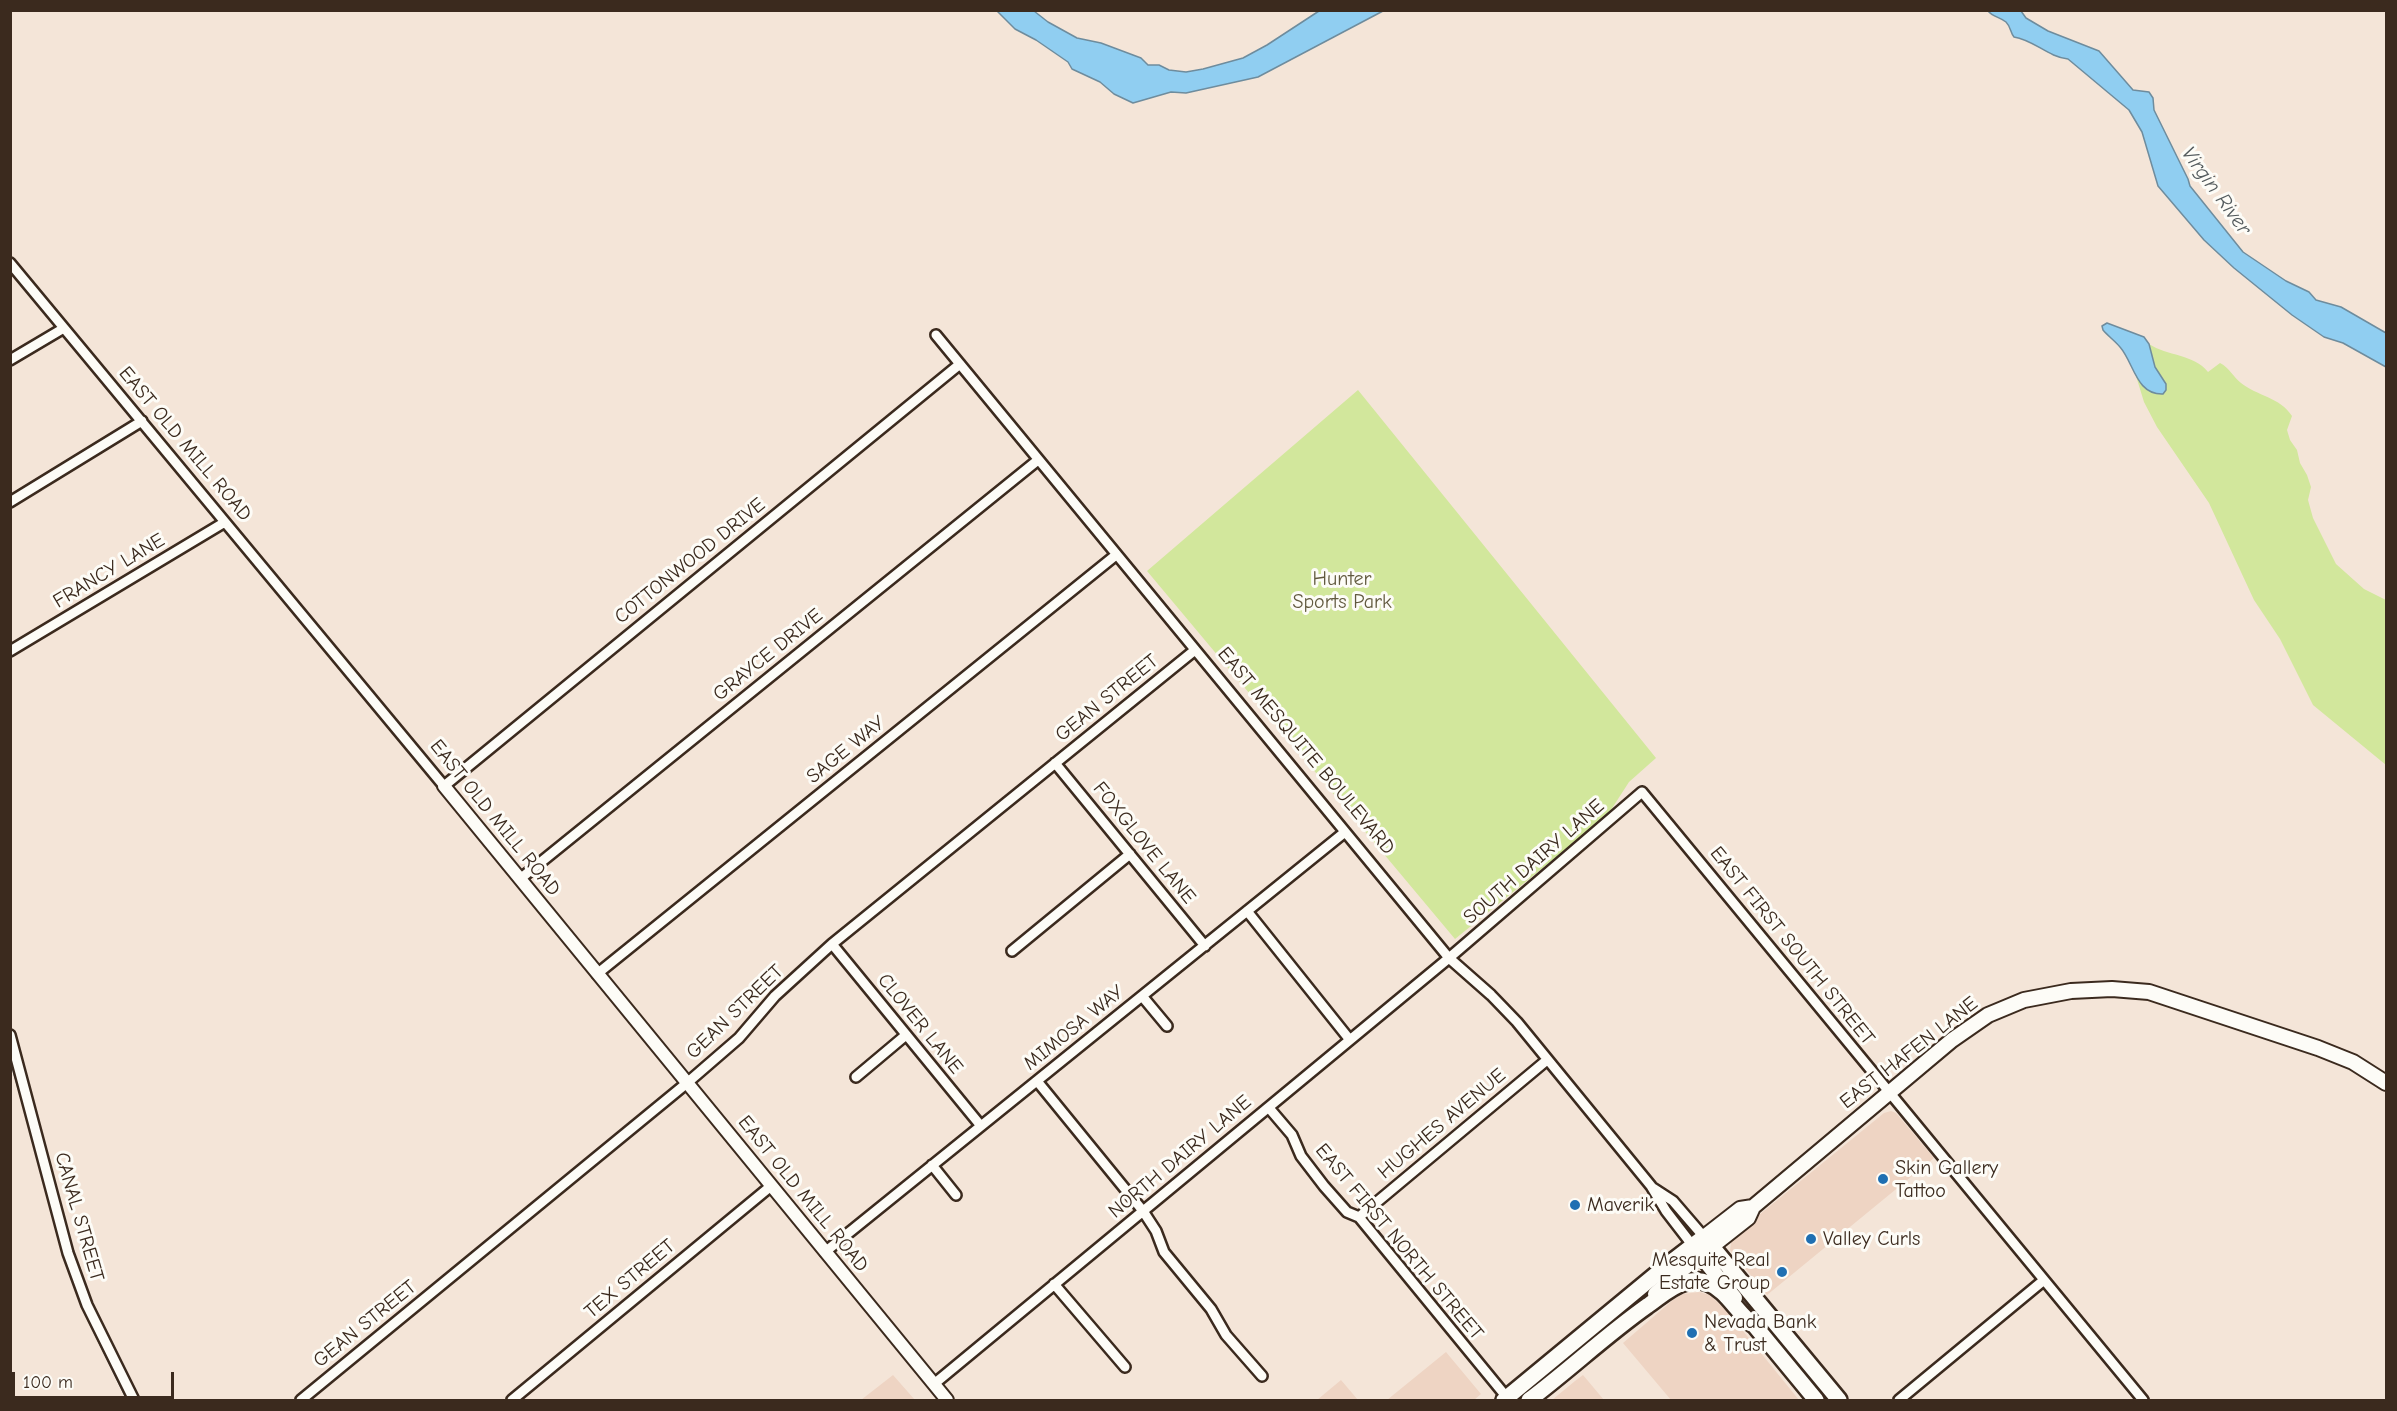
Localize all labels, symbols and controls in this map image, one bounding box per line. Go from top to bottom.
water label: Virgin River [2176,142,2256,240]
street label: EAST OLD MILL ROAD [113,362,257,526]
street label: COTTONWOOD DRIVE [610,493,770,629]
street label: FRANCY LANE [49,528,169,614]
park label: Hunter Sports Park [1292,567,1392,614]
street label: GRAYCE DRIVE [708,604,828,706]
street label: EAST MESQUITE BOULEVARD [1212,642,1400,860]
street label: GEAN STREET [1051,649,1163,747]
street label: SAGE WAY [802,711,890,789]
street label: EAST OLD MILL ROAD [425,735,565,901]
street label: FOXGLOVE LANE [1087,777,1201,909]
street label: SOUTH DAIRY LANE [1459,794,1609,930]
street label: EAST FIRST SOUTH STREET [1704,842,1880,1050]
street label: GEAN STREET [681,960,789,1064]
street label: CLOVER LANE [872,969,968,1079]
street label: MIMOSA WAY [1019,980,1129,1076]
street label: EAST HAFEN LANE [1835,992,1983,1114]
street label: HUGHES AVENUE [1373,1064,1511,1184]
street label: NORTH DAIRY LANE [1104,1090,1256,1224]
street label: EAST OLD MILL ROAD [733,1111,873,1277]
street label: EAST FIRST NORTH STREET [1310,1139,1488,1345]
street label: CANAL STREET [49,1150,109,1284]
place label: Skin Gallery Tattoo [1895,1156,1998,1203]
marker: Skin Gallery Tattoo [1876,1172,1890,1186]
place label: Maverik [1587,1193,1654,1217]
marker: Maverik [1568,1198,1582,1212]
place label: Valley Curls [1823,1227,1920,1251]
marker: Valley Curls [1804,1232,1818,1246]
street label: TEX STREET [580,1234,680,1324]
place label: Mesquite Real Estate Group [1652,1248,1770,1295]
marker: Mesquite Real Estate Group [1775,1265,1789,1279]
street label: GEAN STREET [309,1275,421,1373]
place label: Nevada Bank & Trust [1704,1310,1817,1357]
marker: Nevada Bank & Trust [1685,1326,1699,1340]
scale bar [15,1360,177,1398]
text: 100 m [23,1372,73,1393]

